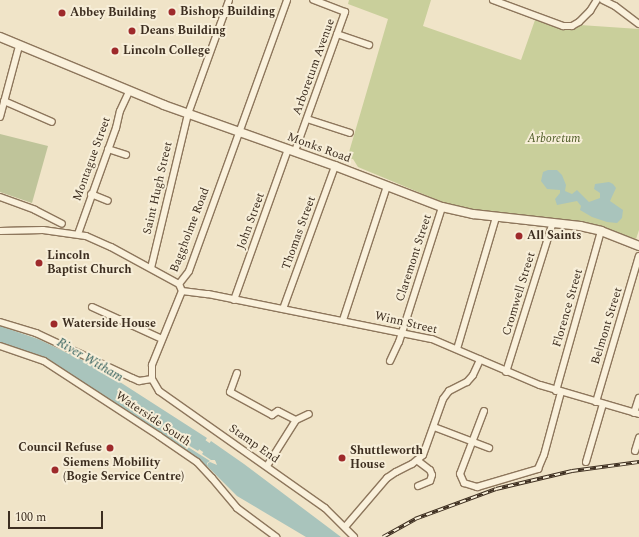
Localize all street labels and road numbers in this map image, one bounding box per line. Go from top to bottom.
street label: Arboretum Avenue [290,17,338,117]
street label: Montague Street [70,115,114,203]
street label: Monks Road [285,130,353,166]
street label: Saint Hugh Street [140,140,176,236]
street label: Baggholme Road [167,186,213,274]
street label: John Street [234,191,268,251]
street label: Thomas Street [279,194,319,272]
street label: Claremont Street [393,212,435,304]
street label: Cromwell Street [499,251,539,337]
street label: Florence Street [550,267,586,349]
street label: Belmont Street [588,286,626,366]
street label: Winn Street [373,309,439,337]
street label: Waterside South [113,389,193,449]
street label: Stamp End [226,421,282,467]

